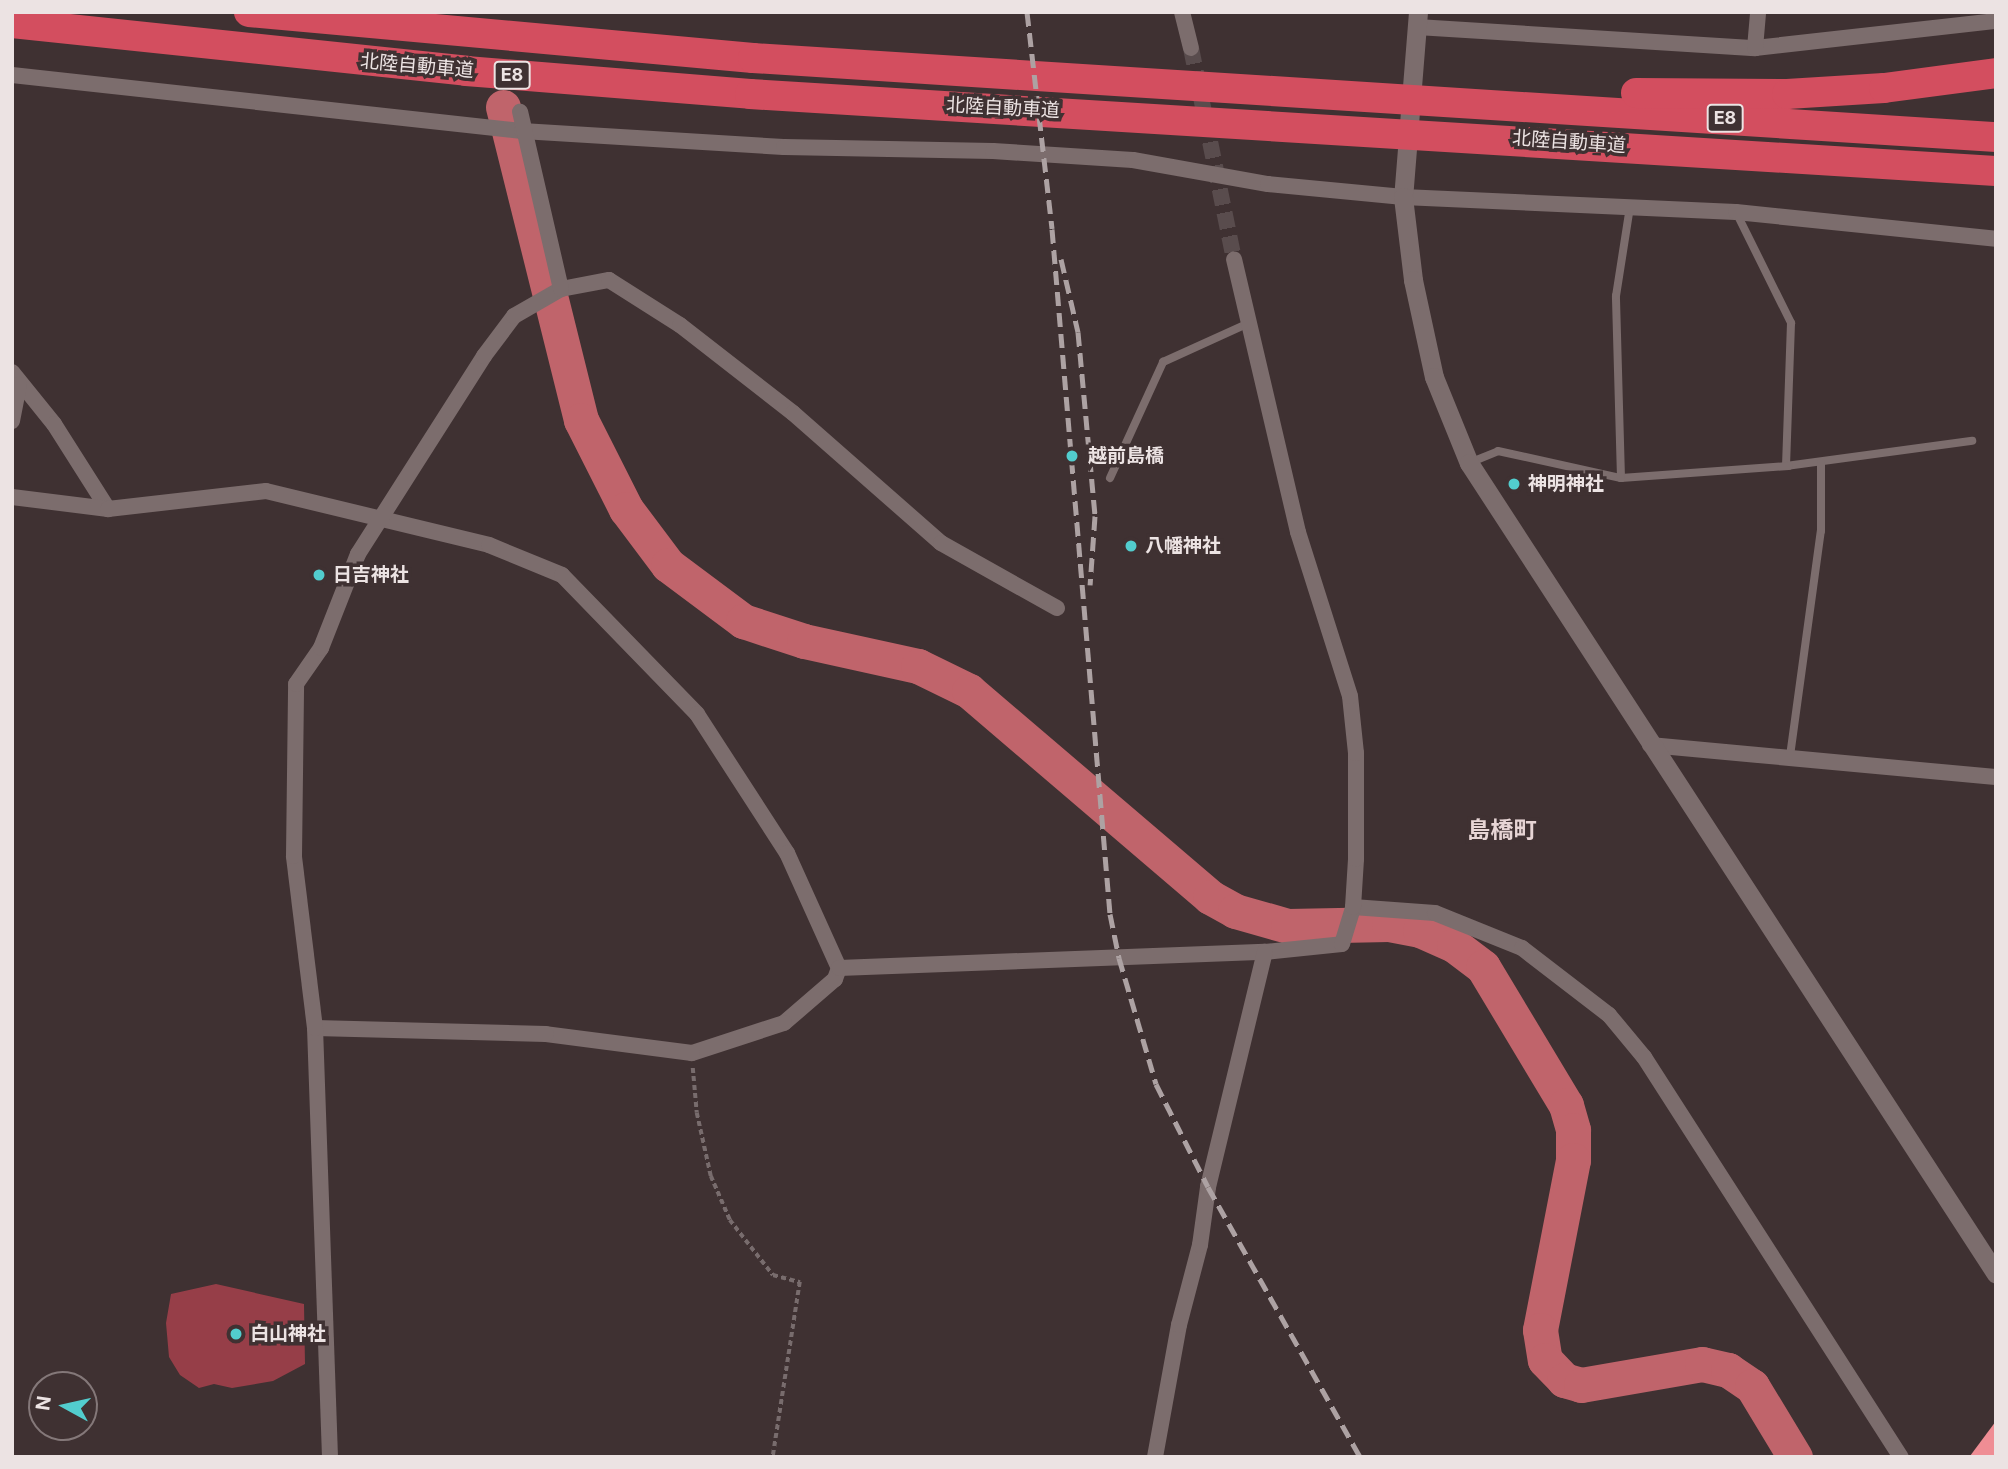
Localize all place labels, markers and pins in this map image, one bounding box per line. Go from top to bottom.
place label: 越前島橋 [1088,445,1164,467]
marker: 越前島橋 [1062,446,1082,466]
place label: 神明神社 [1528,473,1604,495]
marker: 神明神社 [1506,476,1522,492]
place label: 八幡神社 [1145,535,1221,557]
marker: 八幡神社 [1123,538,1139,554]
place label: 日吉神社 [333,564,409,586]
marker: 日吉神社 [311,567,327,583]
place label: 白山神社 [250,1323,326,1345]
marker: 白山神社 [228,1326,244,1342]

